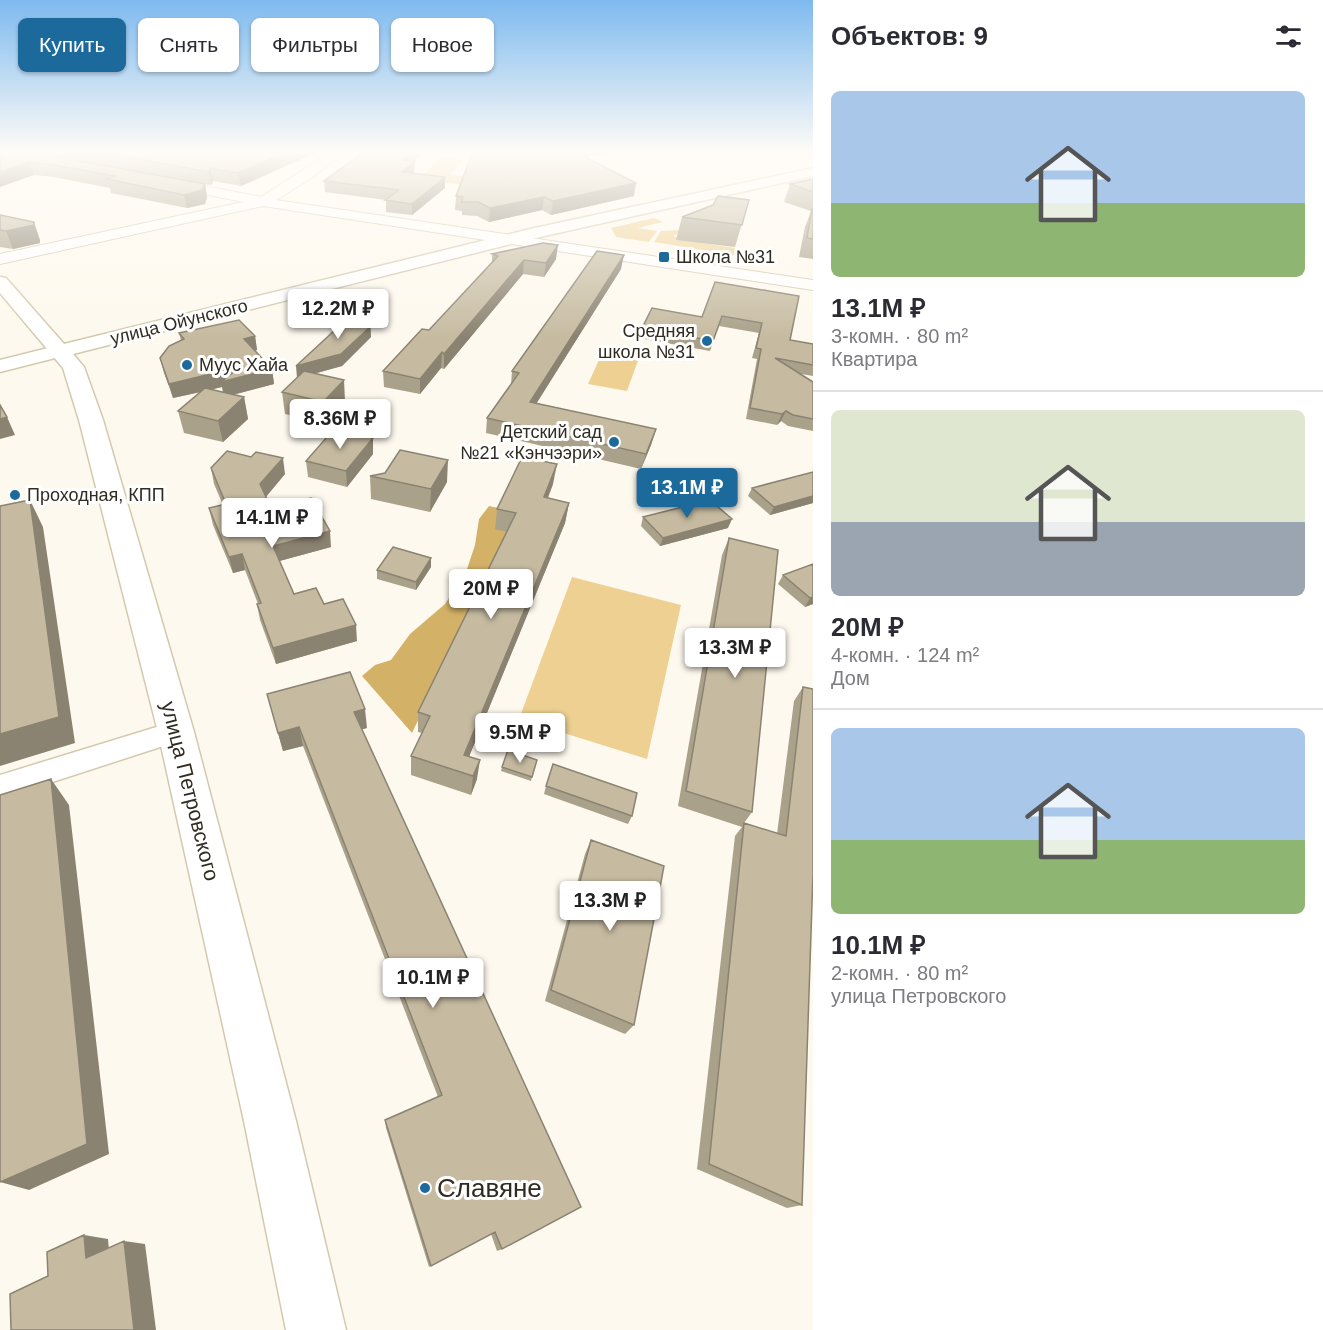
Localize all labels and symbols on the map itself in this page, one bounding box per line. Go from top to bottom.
place label: Школа №31 [676,247,775,267]
marker: Школа №31 [657,250,671,264]
pin: 12.2M ₽ [283,289,393,340]
street label: улица Ойунского [108,295,250,349]
place label: Средняя школа №31 [598,321,695,362]
marker: Средняя школа №31 [700,334,714,348]
place label: Муус Хайа [199,355,289,375]
marker: Муус Хайа [180,358,194,372]
pin: 8.36M ₽ [285,399,395,450]
place label: Детский сад №21 «Кэнчээри» [460,422,602,463]
marker: Детский сад №21 «Кэнчээри» [607,435,621,449]
pin: 13.1M ₽ [632,468,742,519]
place label: Проходная, КПП [27,485,165,505]
marker: Проходная, КПП [8,488,22,502]
pin: 14.1M ₽ [217,498,327,549]
pin: 20M ₽ [449,569,533,620]
pin: 13.3M ₽ [680,628,790,679]
street label: улица Петровского [157,699,224,883]
pin: 9.5M ₽ [471,713,569,764]
pin: 13.3M ₽ [555,881,665,932]
pin: 10.1M ₽ [378,958,488,1009]
place label: Славяне [437,1173,542,1203]
marker: Славяне [418,1181,432,1195]

